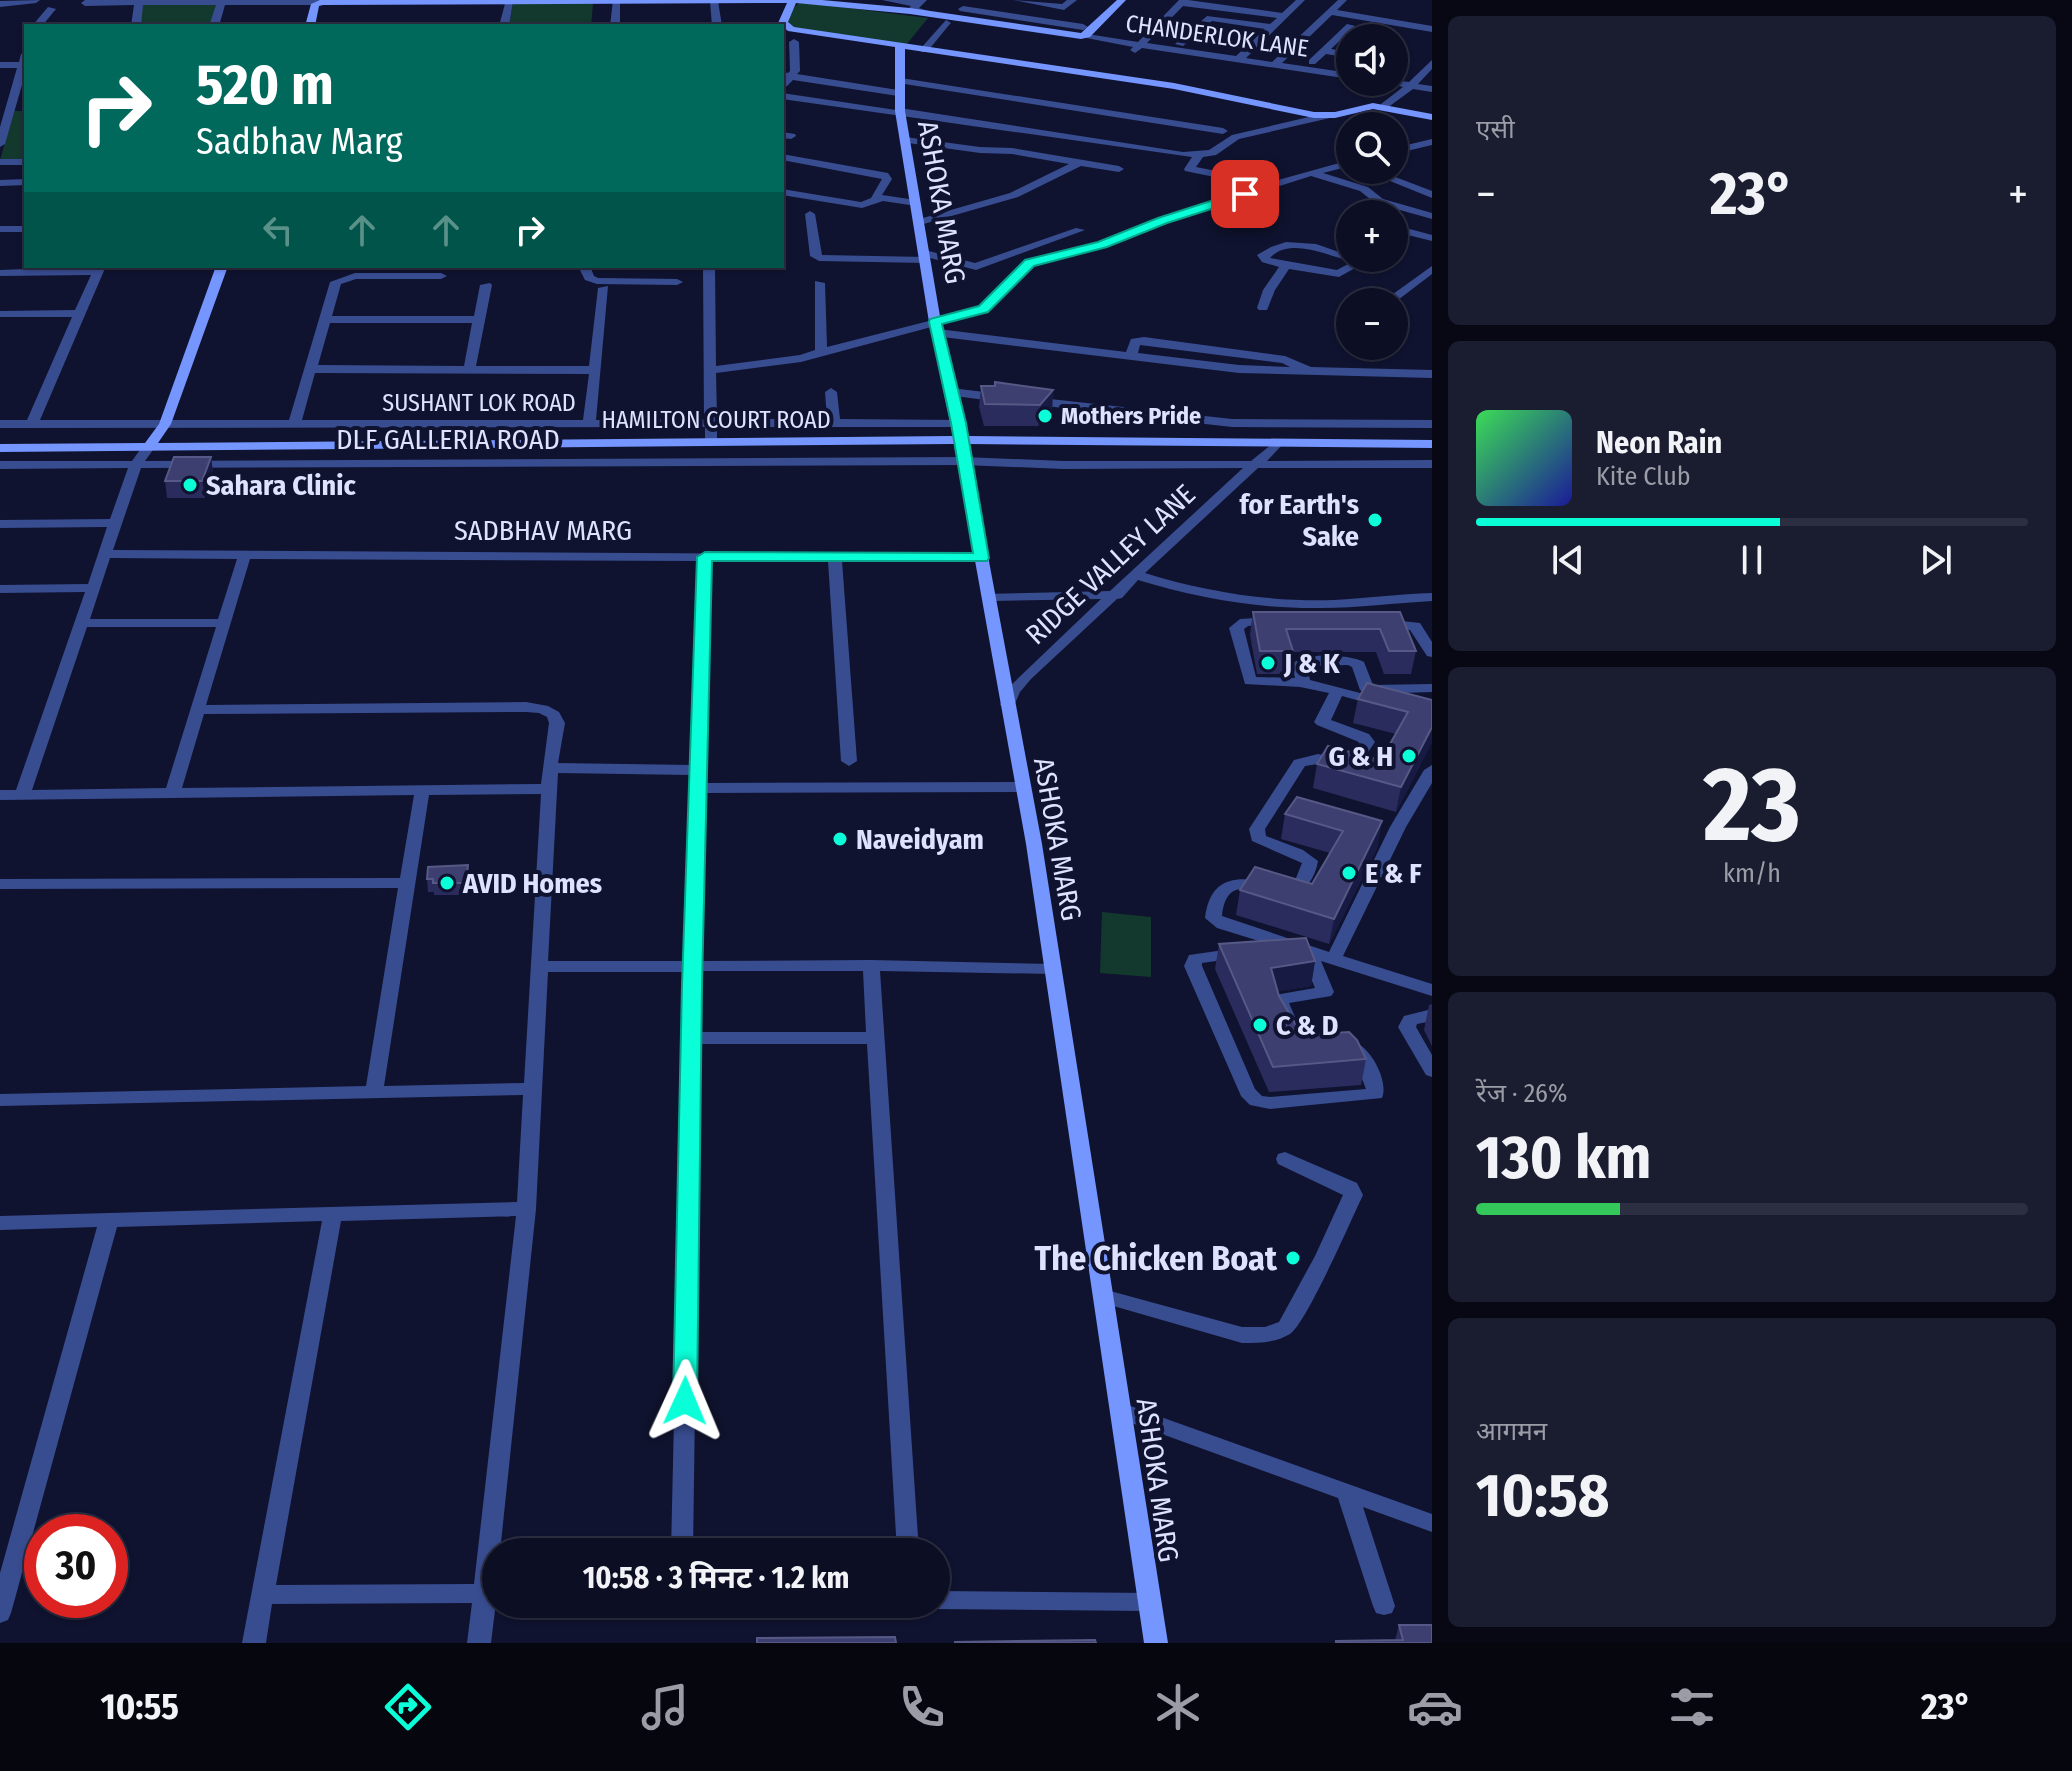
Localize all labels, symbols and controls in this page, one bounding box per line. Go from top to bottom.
street label: CHANDERLOK LANE [1124,9,1310,63]
map controls [1336,24,1408,360]
button: sound [1336,24,1408,96]
text: 520 m [196,52,334,119]
icon: right [64,56,168,160]
button: search [1336,112,1408,184]
text: एसी [1476,114,1515,145]
street label: ASHOKA MARG [911,118,972,286]
text: Sadbhav Marg [196,120,403,164]
text: 23° [1710,158,1794,230]
pin [1211,160,1279,228]
text: − [1476,168,1496,221]
text: + [2008,168,2028,221]
icon: arrive [1223,172,1267,216]
button: + [1336,200,1408,272]
icon: left [256,208,300,252]
icon: ahead [340,208,384,252]
icon: ahead [424,208,468,252]
icon: right [508,208,552,252]
button: − [1336,288,1408,360]
street label: SUSHANT LOK ROAD [382,389,576,417]
place label: Mothers Pride [1061,402,1201,430]
street label: HAMILTON COURT ROAD [601,406,831,434]
marker: Mothers Pride [1036,407,1054,425]
street label: DLF GALLERIA ROAD [336,423,560,456]
text: Neon Rain [1596,425,1722,461]
text: Kite Club [1596,461,1691,492]
place label: Sahara Clinic [206,469,356,502]
marker: Sahara Clinic [181,476,199,494]
street label: RIDGE VALLEY LANE [1019,478,1202,651]
place label: for Earth's Sake [1239,488,1359,553]
marker: for Earth's Sake [1366,511,1384,529]
street label: SADBHAV MARG [454,514,632,547]
icon: previous [1546,538,1590,582]
icon: pause [1730,538,1774,582]
icon: next [1914,538,1958,582]
place label: J & K [1283,647,1340,680]
marker: J & K [1259,654,1277,672]
place label: G & H [1329,740,1393,773]
text: 23 [1703,743,1801,868]
marker: G & H [1400,747,1418,765]
street label: ASHOKA MARG [1027,755,1088,923]
place label: Naveidyam [856,823,984,856]
marker: Naveidyam [831,830,849,848]
place label: E & F [1365,857,1422,890]
text: km/h [1723,858,1781,889]
marker: E & F [1340,864,1358,882]
place label: AVID Homes [462,867,602,900]
marker: AVID Homes [438,874,456,892]
place label: C & D [1276,1009,1338,1042]
marker: C & D [1251,1016,1269,1034]
text: रेंज · 26% [1476,1078,1567,1109]
text: 130 km [1476,1122,1651,1194]
place label: The Chicken Boat [1035,1238,1278,1279]
marker: The Chicken Boat [1284,1249,1302,1267]
position arrow [643,1359,727,1443]
street label: ASHOKA MARG [1130,1396,1185,1564]
text: आगमन [1476,1416,1547,1447]
text: 10:58 [1476,1460,1610,1532]
speed limit sign: 30 [24,1514,128,1618]
text: 10:58 · 3 मिनट · 1.2 km [583,1560,849,1596]
icon: directions [380,1679,436,1735]
icon: music [637,1679,693,1735]
icon: phone [894,1679,950,1735]
icon: climate [1150,1679,1206,1735]
icon: car [1407,1679,1463,1735]
icon: filters [1664,1679,1720,1735]
text: 10:55 [100,1685,179,1729]
text: 23° [1921,1685,1971,1729]

